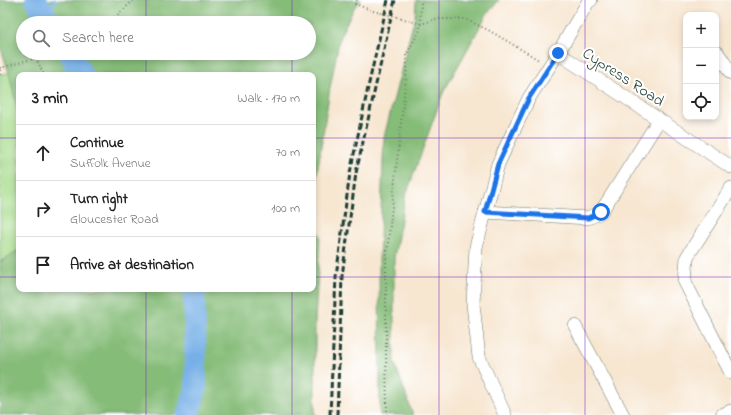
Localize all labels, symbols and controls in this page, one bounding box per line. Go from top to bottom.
map controls [683,12,719,120]
button: + [683,12,719,48]
search box [16,16,316,60]
icon: search [30,27,52,49]
text: Search here [62,27,134,49]
street label: Cypress Road [577,42,669,113]
route end [549,44,567,62]
button: − [683,48,719,84]
button: locate [683,84,719,120]
text: 3 min [32,86,68,111]
text: Walk · 170 m [237,89,300,108]
text: Continue [70,132,124,154]
icon: ahead [32,142,54,164]
text: 70 m [276,143,300,162]
text: Suffolk Avenue [70,154,151,173]
text: Turn right [70,188,128,210]
icon: right [32,198,54,220]
text: 100 m [271,199,300,218]
route start [592,203,610,221]
text: Gloucester Road [70,210,158,229]
icon: arrive [32,254,54,276]
text: Arrive at destination [70,254,194,276]

